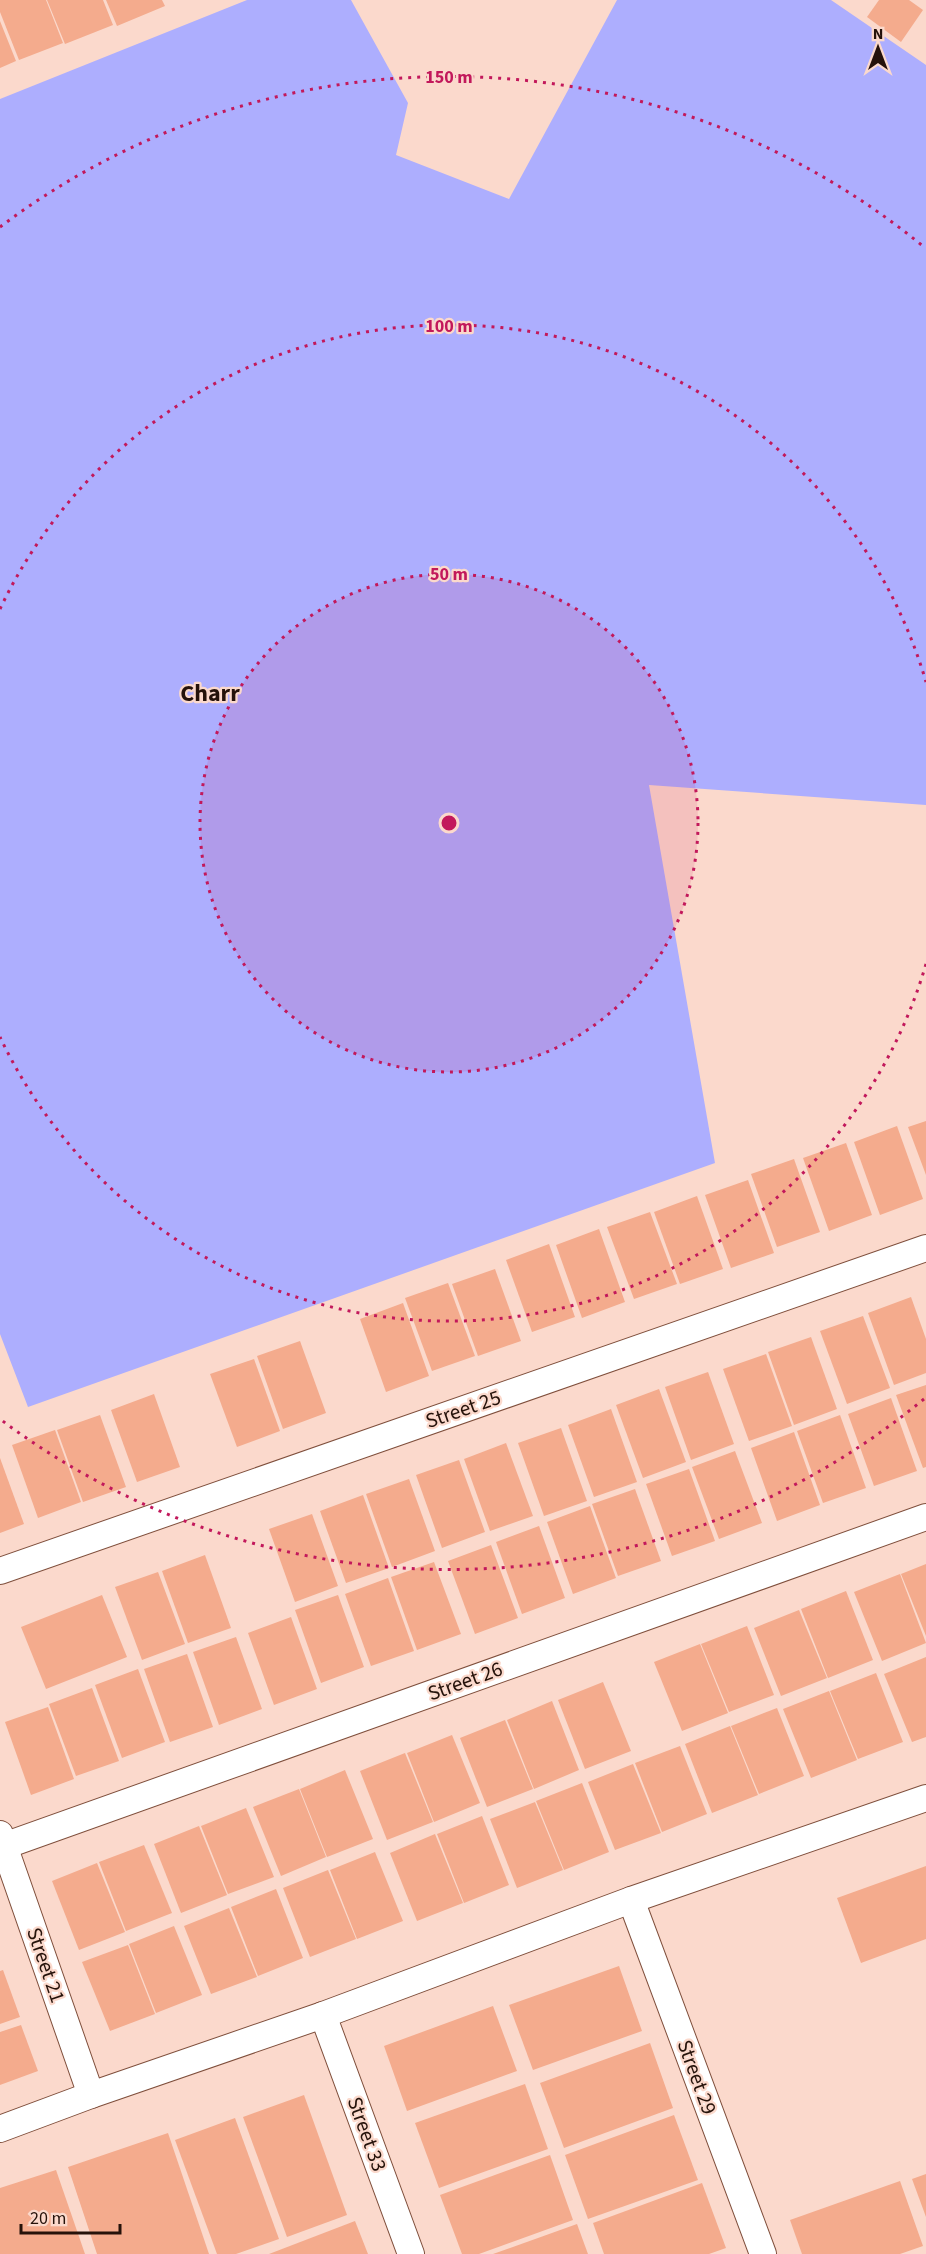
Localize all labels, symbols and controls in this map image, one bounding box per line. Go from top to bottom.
north arrow [848,18,908,78]
text: N [873,23,883,45]
text: 150 m [425,65,473,90]
text: 100 m [425,314,473,339]
text: 50 m [430,562,468,587]
district label: Charr [180,676,240,711]
centre of rings [439,813,459,833]
street label: Street 25 [421,1382,505,1436]
street label: Street 26 [423,1654,507,1708]
street label: Street 21 [19,1923,73,2007]
street label: Street 29 [670,2035,724,2119]
street label: Street 33 [340,2092,394,2176]
scale bar [21,2197,120,2235]
text: 20 m [30,2206,66,2231]

